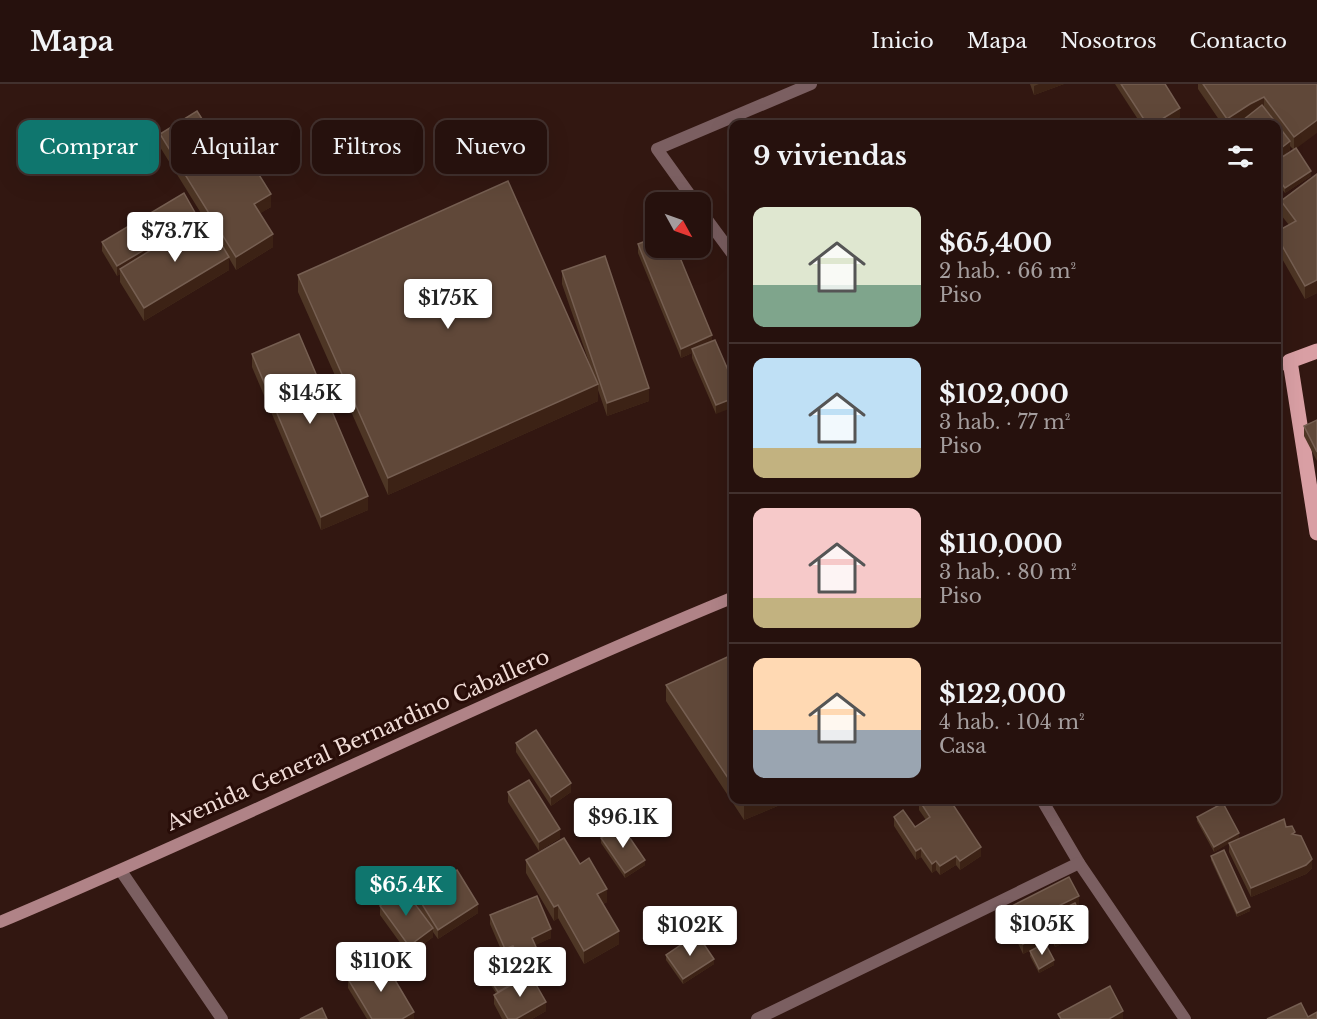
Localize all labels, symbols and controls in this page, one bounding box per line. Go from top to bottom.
text: Mapa [30,24,114,59]
text: Inicio [871,28,934,54]
text: Mapa [967,28,1027,54]
text: Nosotros [1060,28,1156,54]
text: Contacto [1189,28,1287,54]
chip: Comprar [18,120,159,174]
chip: Alquilar [171,120,300,174]
chip: Filtros [312,120,423,174]
chip: Nuevo [435,120,547,174]
text: 9 viviendas [753,140,907,172]
icon: filters [1224,140,1257,173]
north arrow [645,192,711,258]
map controls [645,192,711,258]
pin: $73.7K [126,212,224,263]
text: $73.7K [141,219,209,243]
text: $65,400 [939,227,1052,259]
icon: home [801,231,873,303]
text: 2 hab. · 66 m² [939,259,1076,283]
pin: $175K [406,279,490,330]
text: Piso [939,283,982,307]
text: $175K [418,286,478,310]
pin: $145K [268,374,352,425]
text: $102,000 [939,378,1069,410]
text: $145K [278,381,342,405]
icon: home [801,382,873,454]
text: 3 hab. · 77 m² [939,410,1070,434]
text: Piso [939,434,982,458]
text: $110,000 [939,528,1063,560]
icon: home [801,532,873,604]
text: 3 hab. · 80 m² [939,560,1077,584]
text: Piso [939,584,982,608]
street label: Avenida General Bernardino Caballero [161,643,554,837]
text: $122,000 [939,678,1066,710]
icon: home [801,682,873,754]
text: 4 hab. · 104 m² [939,710,1085,734]
text: Casa [939,734,986,758]
pin: $96.1K [574,798,672,849]
text: $96.1K [588,805,658,829]
pin: $65.4K [357,866,455,917]
text: $65.4K [369,873,443,897]
pin: $105K [1000,905,1084,956]
pin: $102K [648,906,732,957]
text: $105K [1009,912,1075,936]
text: $102K [657,913,723,937]
pin: $110K [339,942,423,993]
pin: $122K [478,947,562,998]
text: $110K [350,949,412,973]
text: $122K [488,954,552,978]

